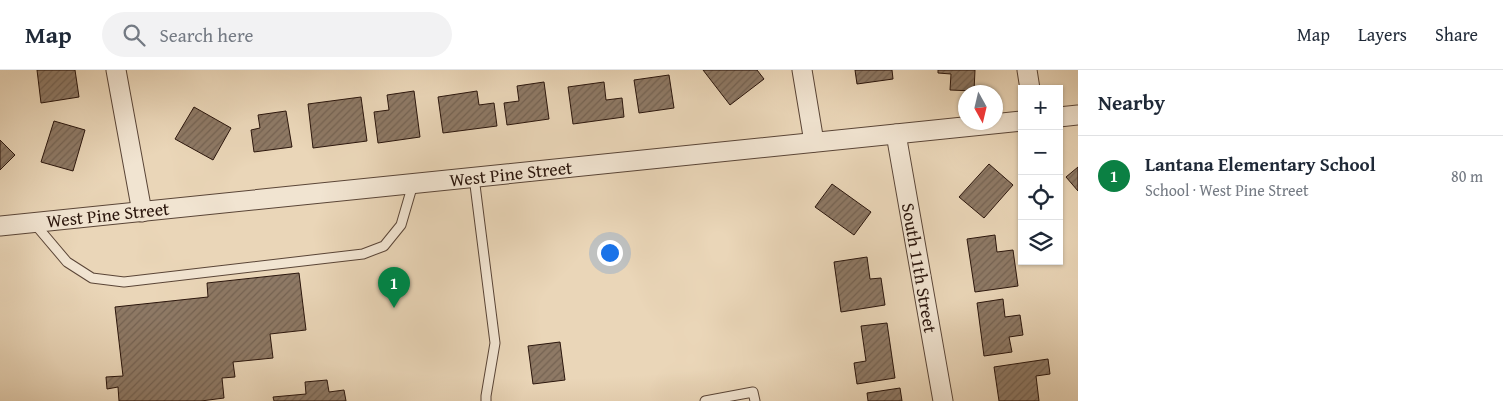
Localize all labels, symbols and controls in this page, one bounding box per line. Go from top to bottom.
search box [102,12,452,57]
text: Map [25,17,72,52]
icon: search [120,21,148,49]
text: Search here [160,21,253,49]
text: Map [1297,21,1330,48]
text: Layers [1358,21,1407,48]
text: Share [1435,21,1478,48]
north arrow [958,85,1003,130]
map controls [1018,85,1063,265]
button: + [1018,85,1063,130]
text: Nearby [1098,87,1165,118]
button: − [1018,130,1063,175]
text: Lantana Elementary School [1145,150,1376,178]
street label: West Pine Street [448,154,574,193]
text: 1 [1110,164,1118,188]
text: 80 m [1451,164,1483,188]
button: locate [1018,175,1063,220]
text: School · West Pine Street [1145,178,1309,202]
street label: West Pine Street [45,195,171,234]
street label: South 11th Street [895,201,944,336]
button: layers [1018,220,1063,265]
your location [597,240,623,266]
pin: 1 [378,267,410,308]

